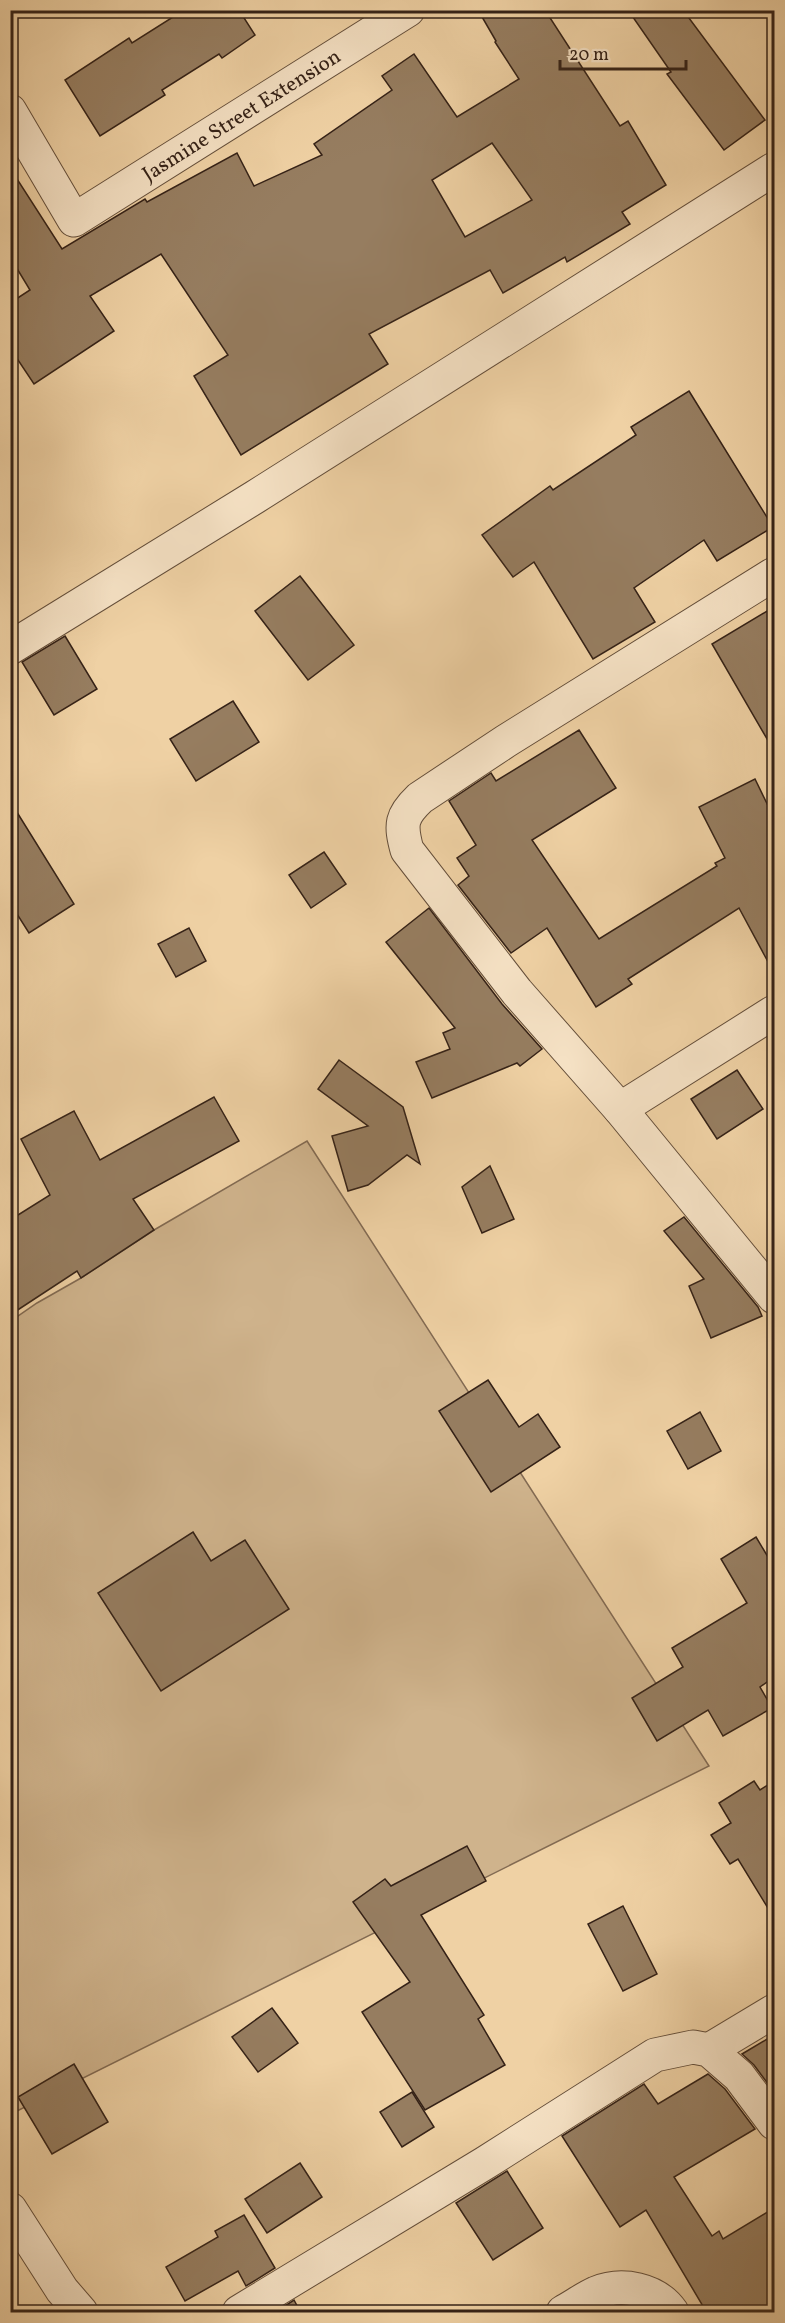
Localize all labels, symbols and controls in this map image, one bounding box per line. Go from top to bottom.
scale bar [560,33,686,71]
street label: Jasmine Street Extension [137,43,347,189]
text: 20 m [569,43,609,68]

